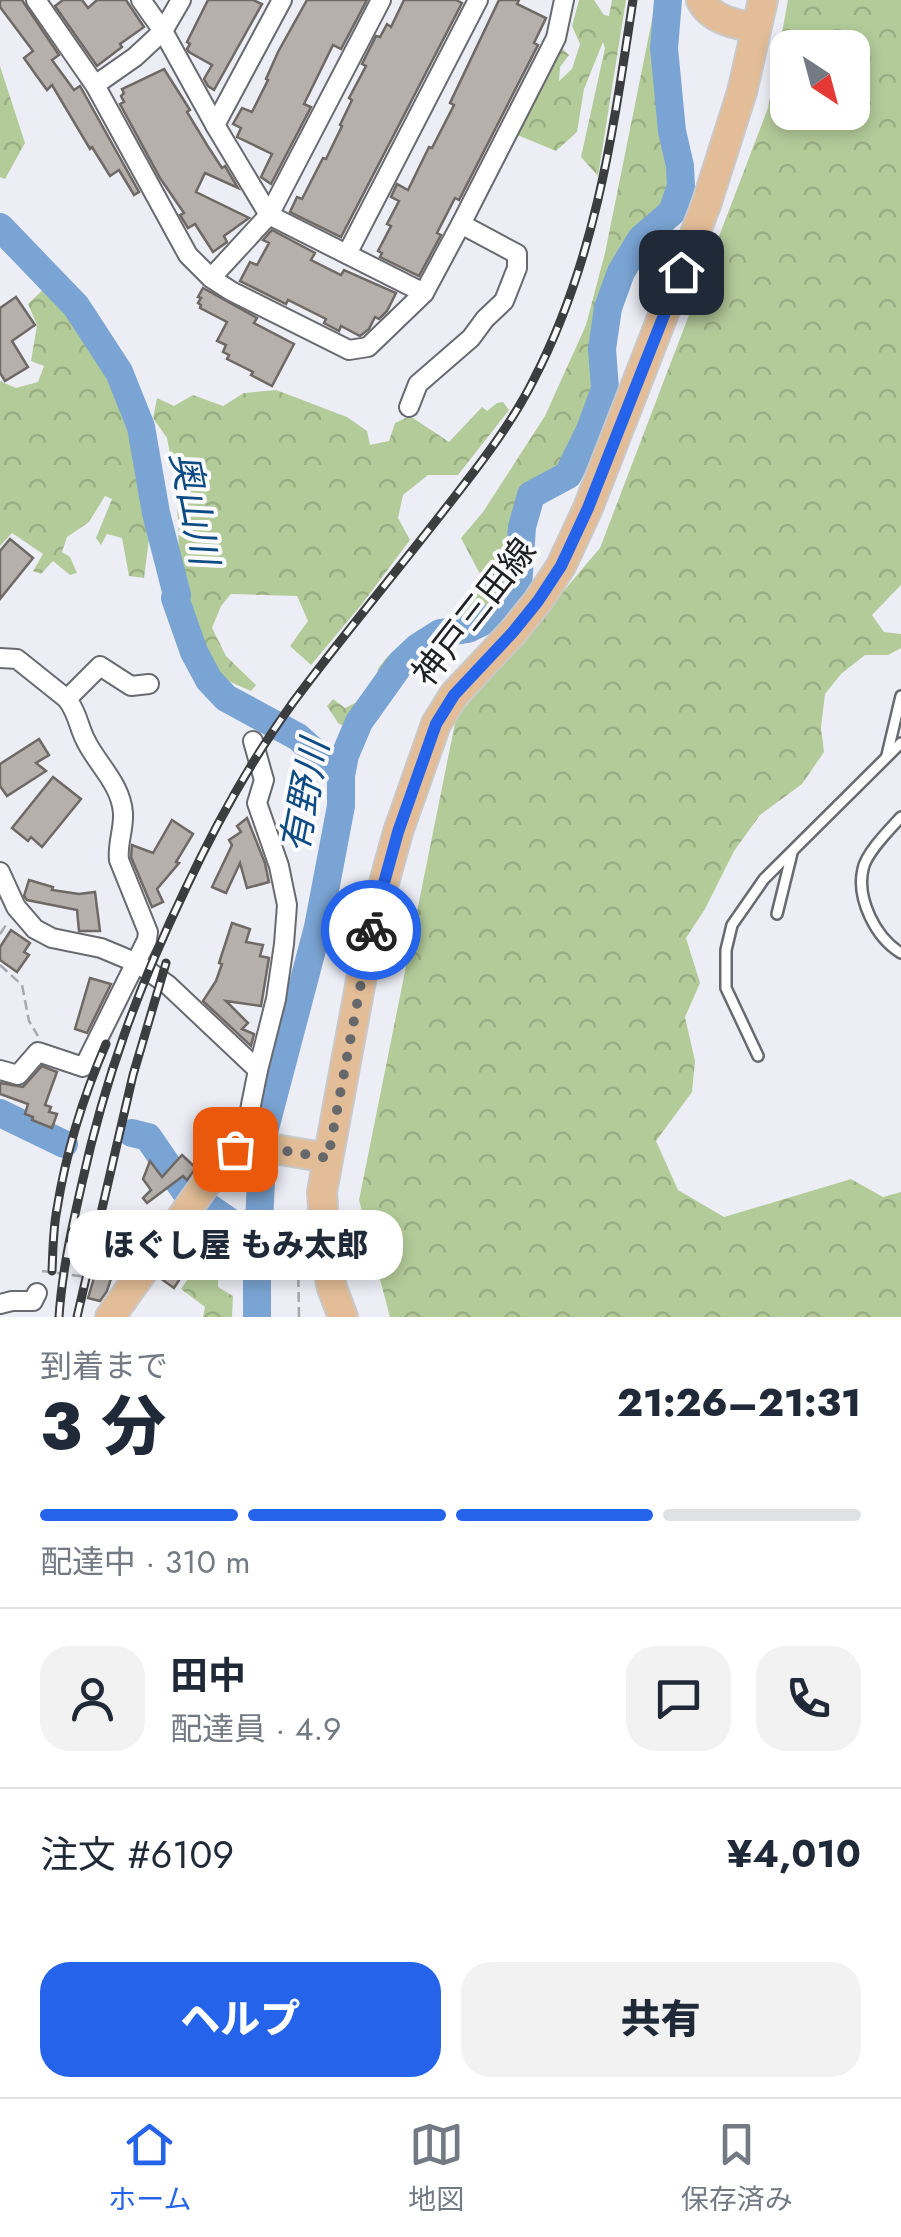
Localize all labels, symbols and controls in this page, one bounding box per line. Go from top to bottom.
north arrow [770,30,870,130]
map controls [770,30,870,130]
pin [639,230,724,315]
icon: home [654,245,709,300]
water label: 奥山川 [157,447,234,573]
street label: 神戸三田線 [400,528,548,696]
water label: 有野川 [266,731,343,857]
courier [321,880,421,980]
icon: bike [344,903,399,958]
pin [193,1107,278,1192]
icon: bag [208,1122,263,1177]
callout: ほぐし屋 もみ太郎 [68,1209,402,1279]
text: ほぐし屋 もみ太郎 [103,1222,368,1268]
text: 到着まで [40,1343,168,1389]
text: 21:26–21:31 [617,1375,861,1430]
text: 3 分 [40,1379,166,1473]
text: 配達中 · 310 m [40,1539,250,1585]
button: person [40,1646,145,1751]
button: chat [626,1646,731,1751]
button: phone [756,1646,861,1751]
text: 田中 [170,1648,246,1703]
text: 配達員 · 4.9 [170,1706,342,1752]
text: ¥4,010 [727,1826,861,1881]
text: 注文 #6109 [40,1827,234,1882]
button: ヘルプ [40,1962,441,2077]
button: 共有 [461,1962,861,2077]
tab: ホーム [108,2117,191,2220]
tab: 地図 [408,2117,464,2220]
tab: 保存済み [681,2117,793,2220]

